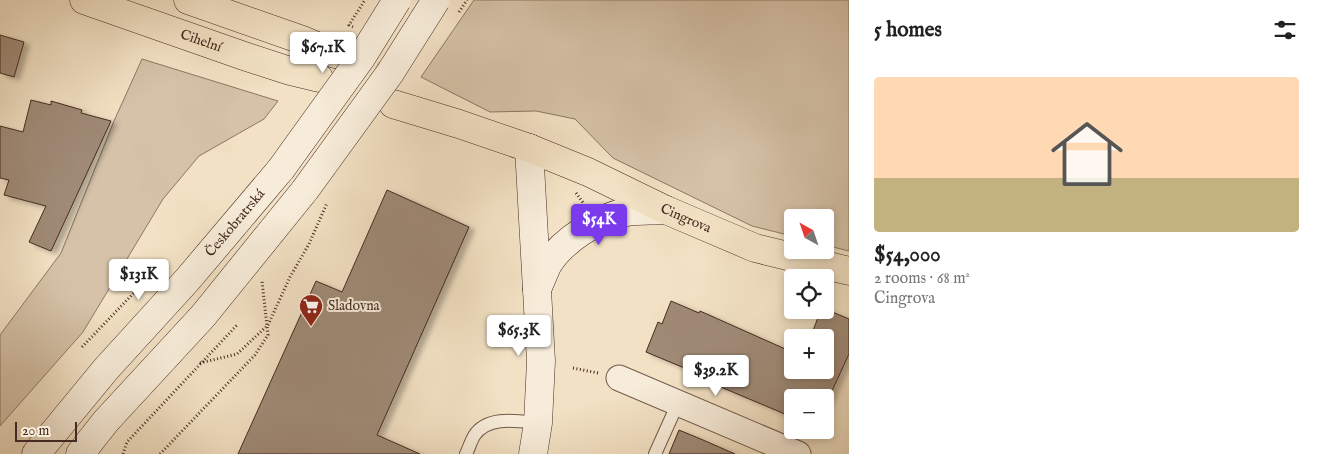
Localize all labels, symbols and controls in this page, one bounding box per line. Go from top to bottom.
icon: filters [1271,16,1299,44]
text: 5 homes [874,17,942,44]
street label: Cihelní [178,25,225,57]
pin: $67.1K [282,32,364,74]
text: $67.1K [301,38,345,58]
icon: home [1042,109,1132,199]
street label: Českobratrská [201,185,270,261]
street label: Cingrova [657,200,715,238]
pin: $54K [569,204,629,246]
north arrow [784,209,834,259]
map controls [784,209,834,439]
text: $54K [582,210,616,230]
text: $54,000 [874,242,941,269]
pin: $131K [104,258,174,301]
text: $131K [120,265,158,285]
button: locate [784,269,834,319]
text: 2 rooms · 68 m² [874,269,970,289]
text: Cingrova [874,289,935,309]
supermarket icon: Sladovna [298,293,324,327]
place label: Sladovna [328,297,381,315]
pin: $65.3K [478,314,560,357]
text: $65.3K [498,321,540,341]
button: + [784,329,834,379]
pin: $39.2K [675,354,757,397]
text: $39.2K [694,361,738,381]
button: − [784,389,834,439]
scale bar [15,419,78,442]
text: 20 m [22,422,49,440]

